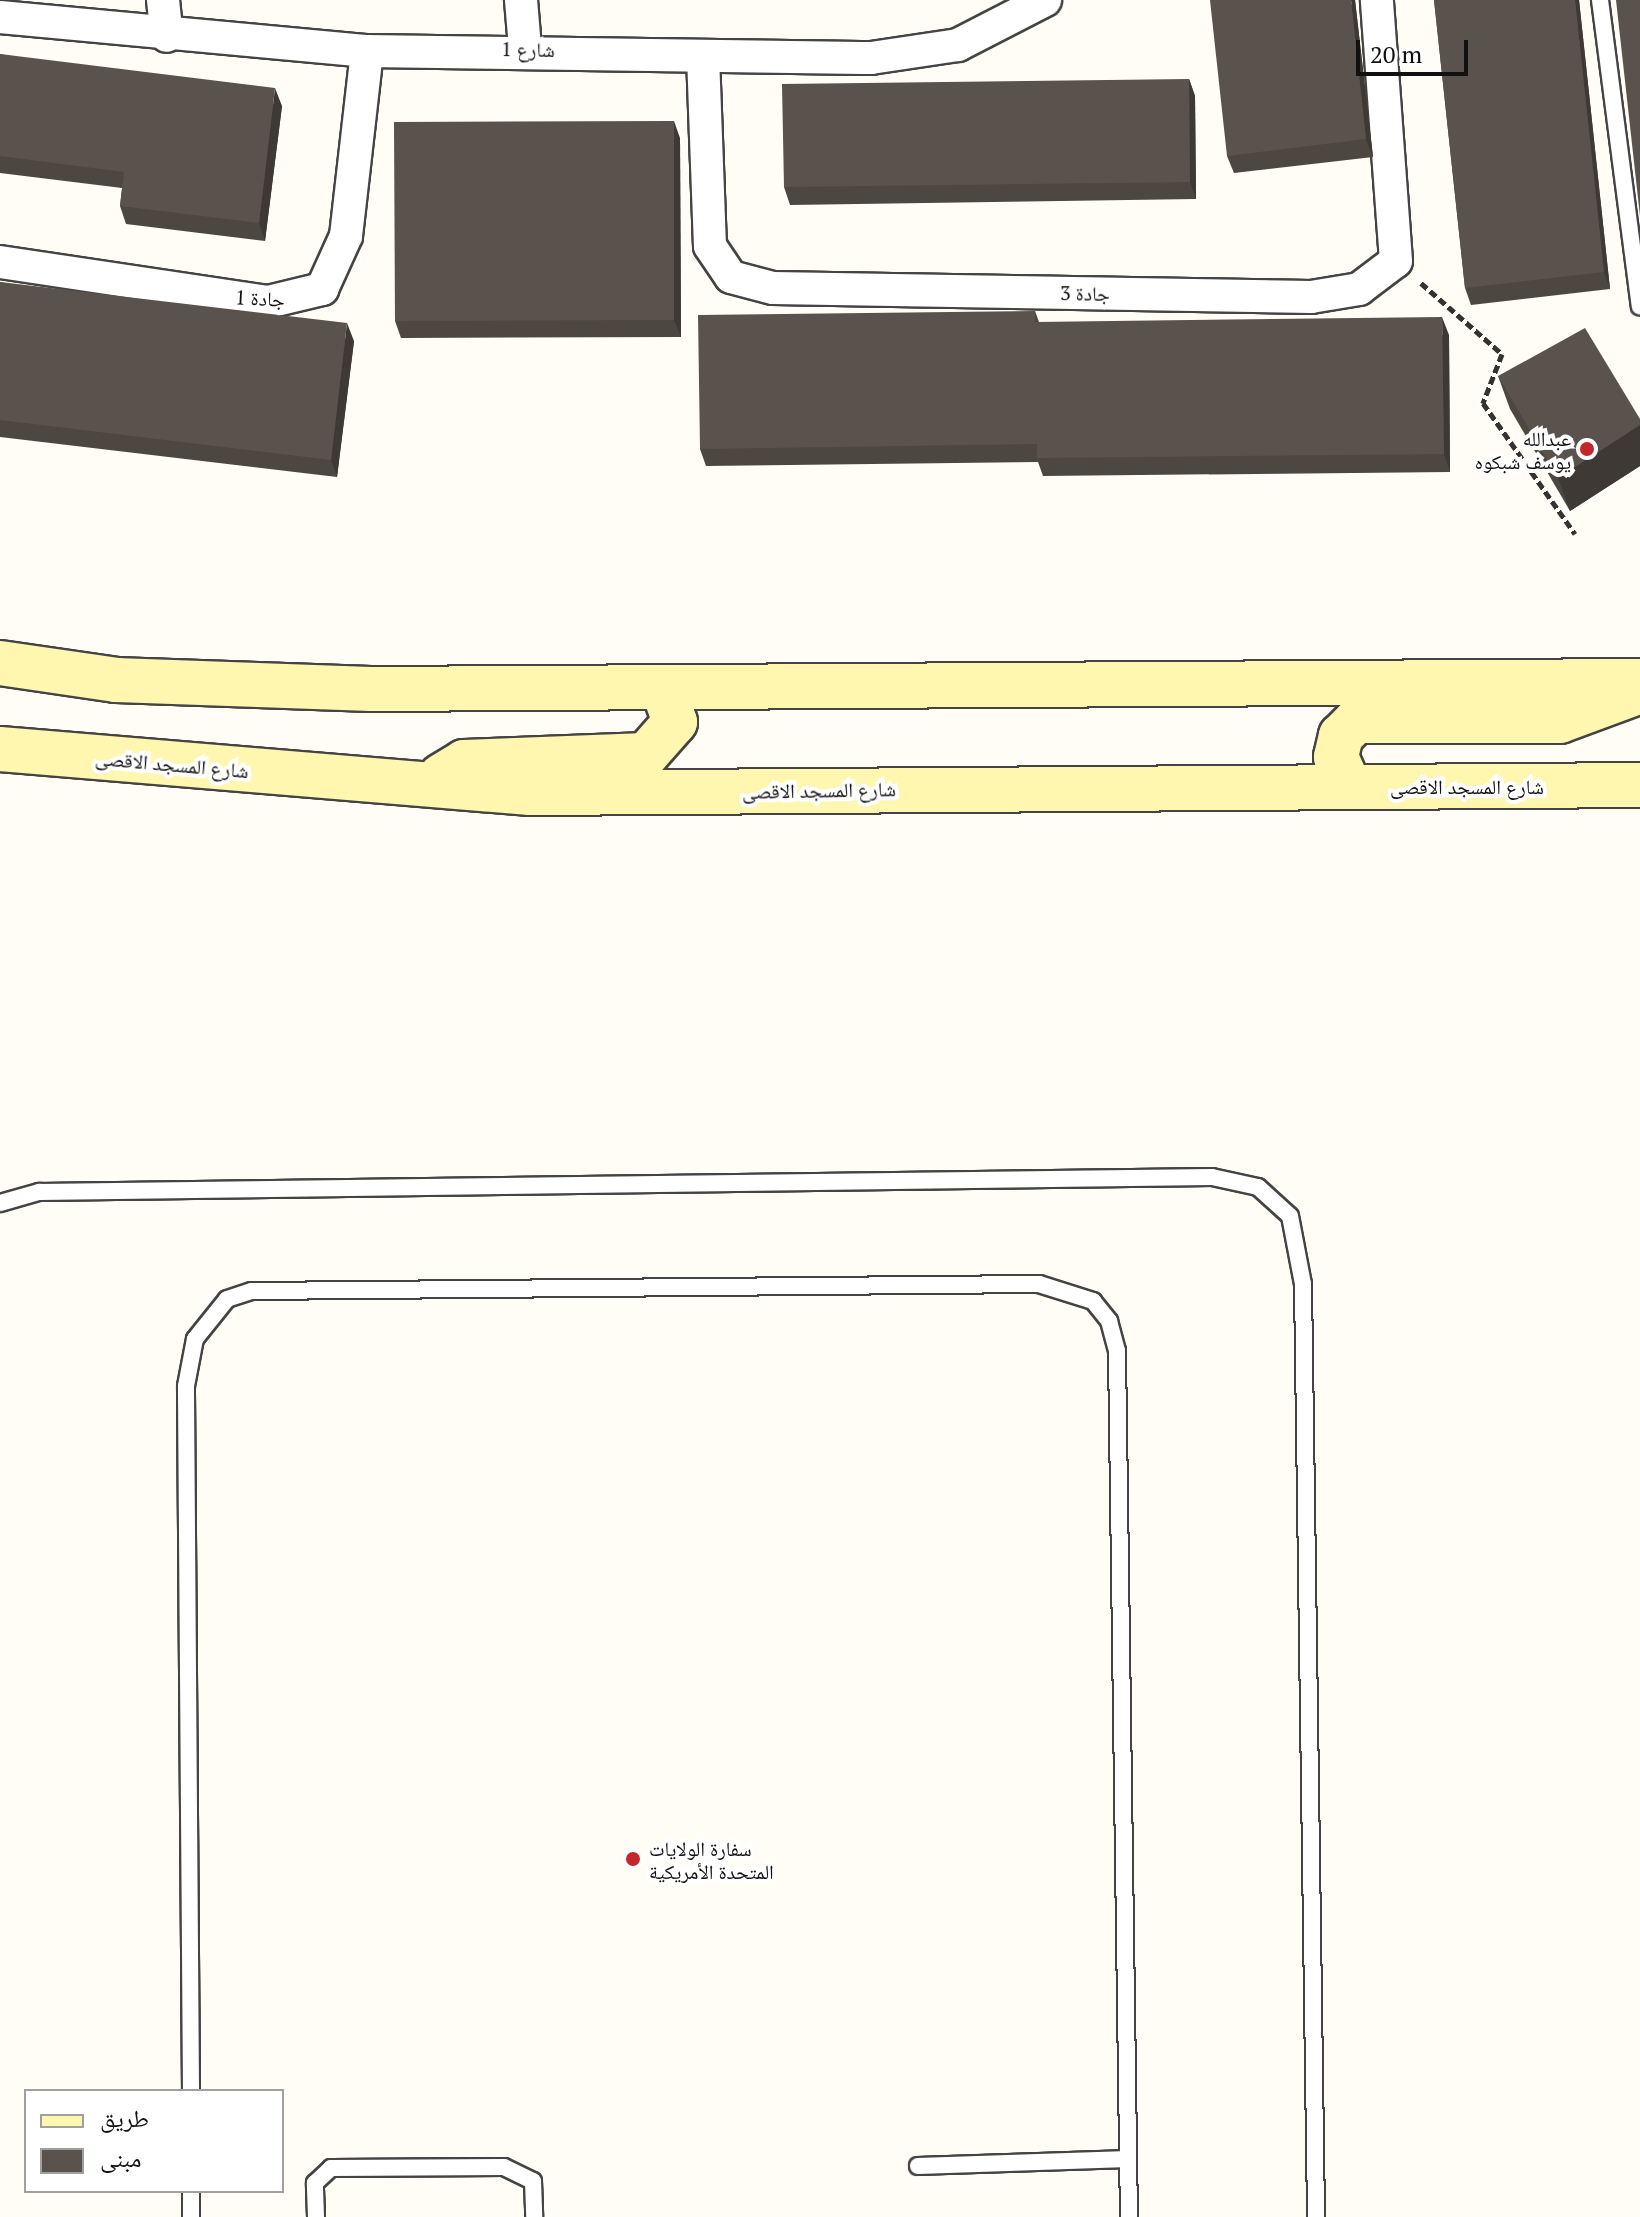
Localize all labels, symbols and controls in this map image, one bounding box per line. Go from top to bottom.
scale bar [1360,24,1472,74]
street label: شارع 1 [501,37,555,61]
text: 20 m [1370,38,1422,70]
street label: جادة 3 [1060,281,1110,305]
street label: جادة 1 [235,285,285,311]
place label: عبدالله يوسف شبكوه [1475,426,1571,473]
marker: عبدالله يوسف شبكوه [1578,440,1596,458]
street label: شارع المسجد الاقصى [94,745,250,783]
street label: شارع المسجد الاقصى [1390,774,1544,798]
street label: شارع المسجد الاقصى [742,777,896,803]
place label: سفارة الولايات المتحدة الأمريكية [649,1836,774,1883]
marker: سفارة الولايات المتحدة الأمريكية [624,1850,642,1868]
legend [24,2089,284,2193]
text: طريق [100,2102,149,2134]
text: مبنى [100,2142,141,2174]

